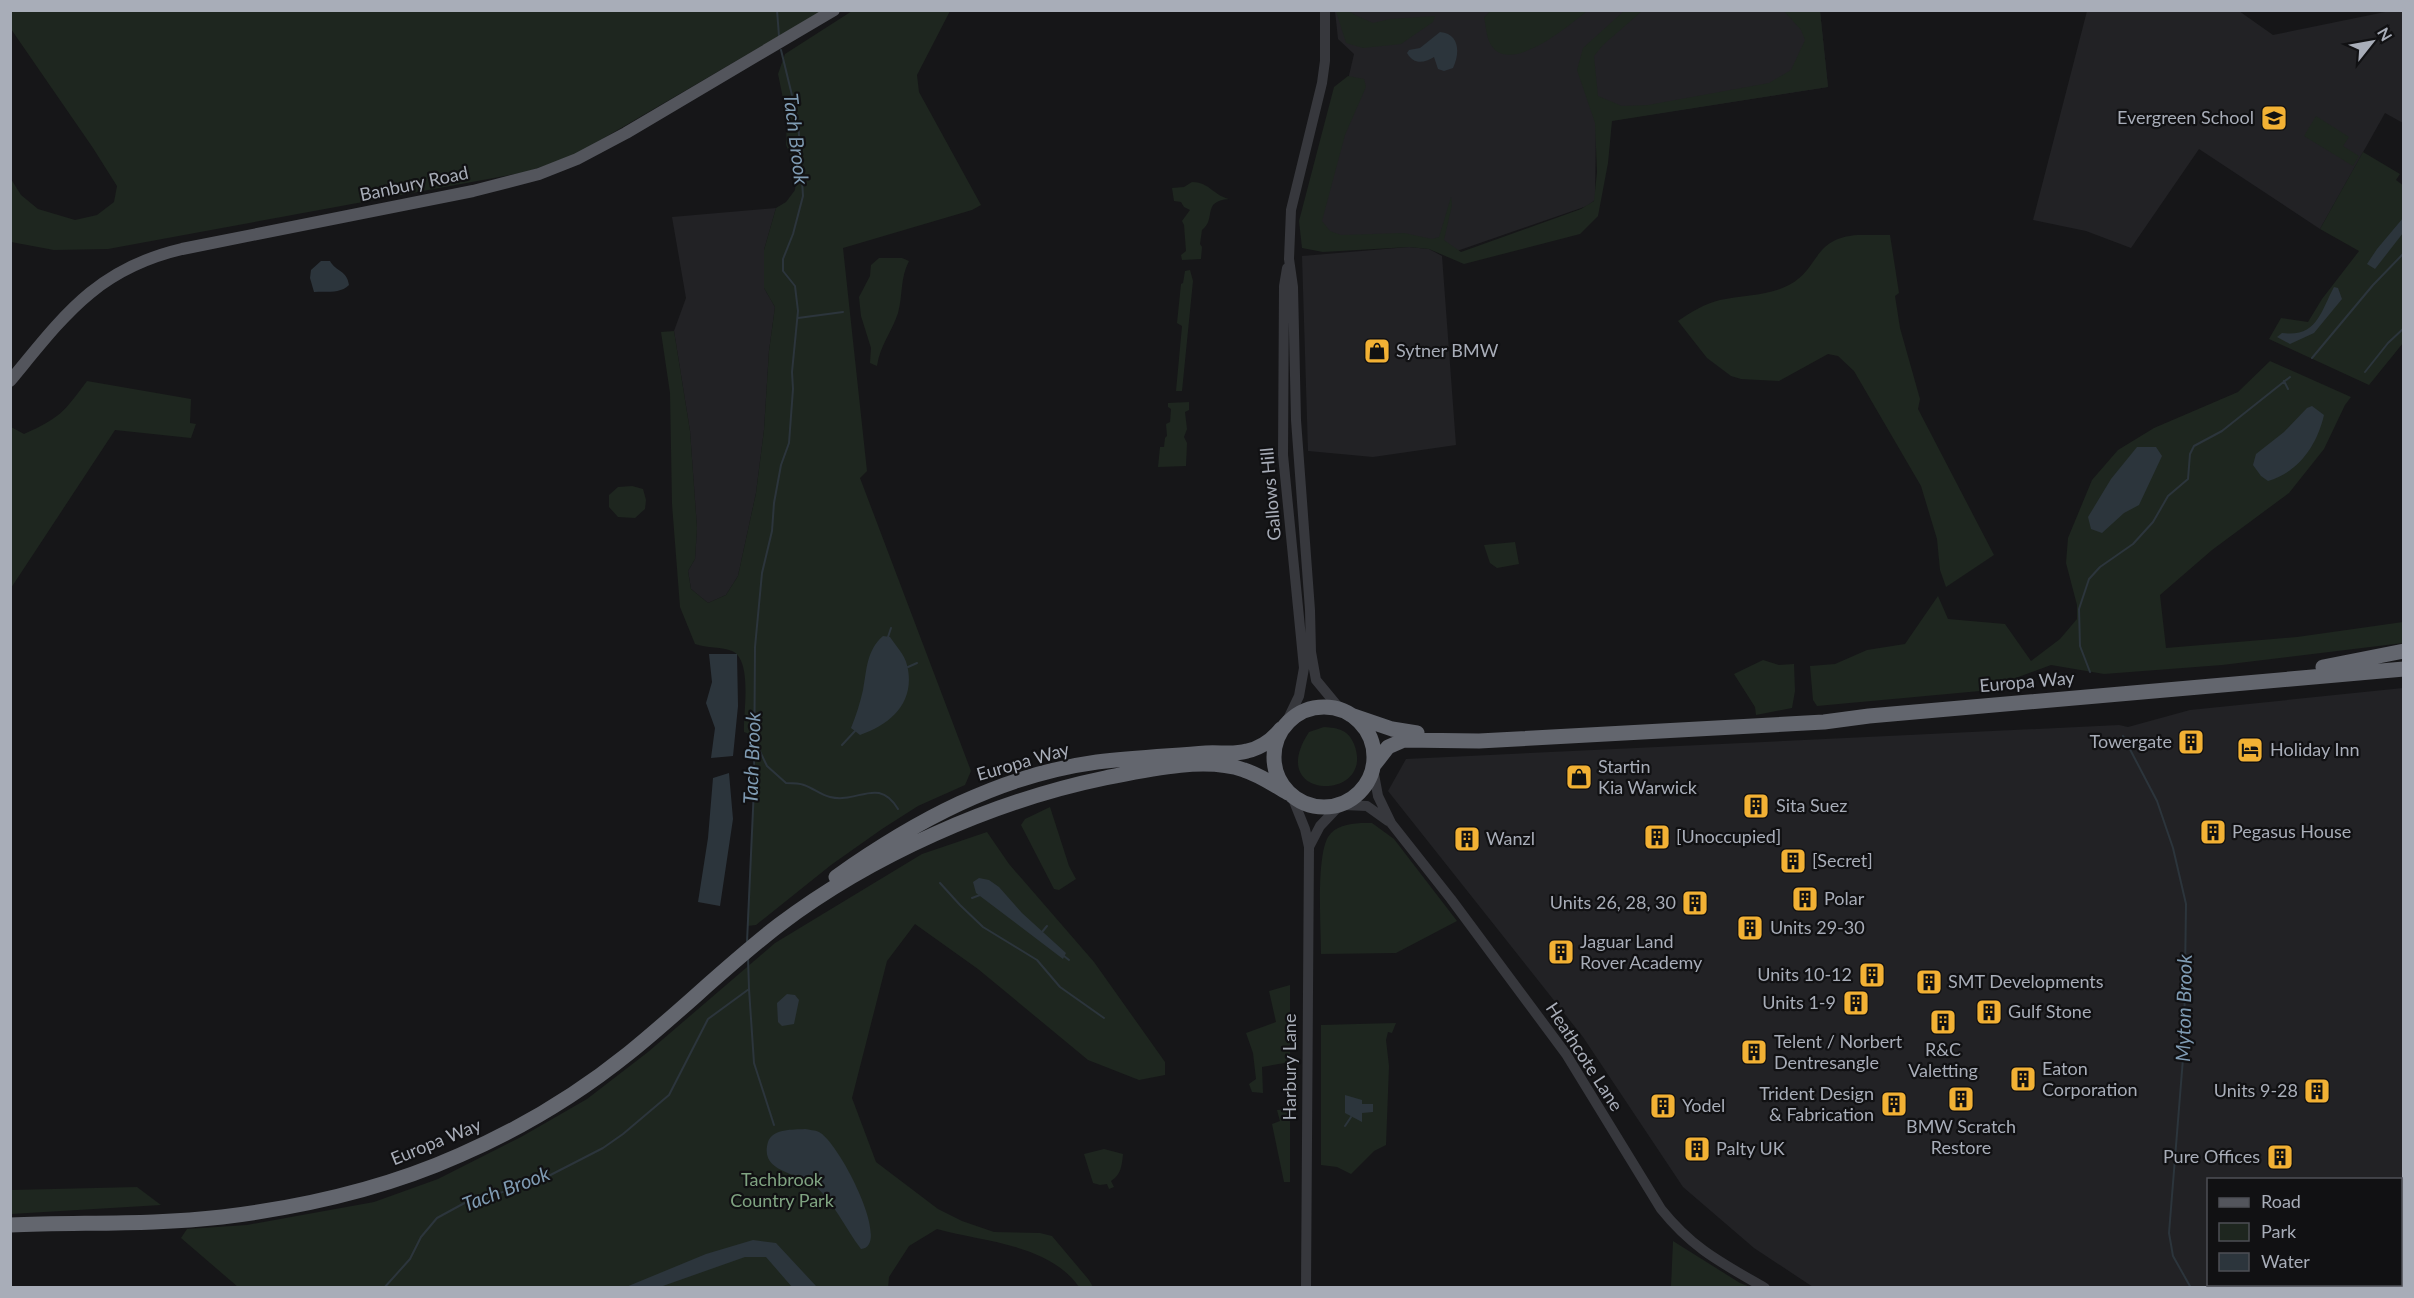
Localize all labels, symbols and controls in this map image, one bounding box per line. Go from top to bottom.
north arrow [2342,12,2402,72]
text: N [2374,24,2397,44]
water label: Tach Brook [779,92,815,186]
school or university icon: Evergreen School [2259,103,2289,133]
place label: Evergreen School [2117,106,2254,128]
street label: Banbury Road [357,161,470,205]
shop icon: Sytner BMW [1362,336,1392,366]
place label: Sytner BMW [1396,339,1499,361]
street label: Gallows Hill [1255,447,1285,542]
street label: Europa Way [1978,666,2076,696]
water label: Tach Brook [737,711,765,804]
building icon: Towergate [2176,727,2206,757]
place label: Towergate [2090,730,2172,752]
hotel icon: Holiday Inn [2235,735,2265,765]
street label: Europa Way [974,737,1072,785]
place label: Holiday Inn [2270,738,2360,760]
place label: Startin Kia Warwick [1598,755,1698,798]
shop icon: Startin Kia Warwick [1564,762,1594,792]
building icon: Sita Suez [1741,791,1771,821]
place label: Sita Suez [1776,794,1847,816]
building icon: Pegasus House [2198,817,2228,847]
place label: Pegasus House [2232,820,2351,842]
building icon: [Unoccupied] [1642,822,1672,852]
building icon: Wanzl [1452,824,1482,854]
place label: [Unoccupied] [1676,825,1781,847]
place label: Wanzl [1486,827,1535,849]
building icon: [Secret] [1778,846,1808,876]
place label: [Secret] [1812,849,1873,871]
building icon: Polar [1790,884,1820,914]
place label: Polar [1824,887,1865,909]
building icon: Units 26, 28, 30 [1680,888,1710,918]
place label: Units 26, 28, 30 [1550,891,1676,913]
building icon: Units 29-30 [1735,913,1765,943]
place label: Units 29-30 [1770,916,1865,938]
place label: Jaguar Land Rover Academy [1580,930,1703,973]
building icon: Jaguar Land Rover Academy [1546,937,1576,967]
water label: Myton Brook [2170,953,2196,1062]
building icon: Units 10-12 [1857,960,1887,990]
place label: Units 10-12 [1757,963,1852,985]
building icon: SMT Developments [1914,967,1944,997]
place label: SMT Developments [1948,970,2104,992]
building icon: Units 1-9 [1841,988,1871,1018]
place label: Units 1-9 [1762,991,1836,1013]
building icon: Gulf Stone [1974,997,2004,1027]
street label: Heathcote Lane [1542,998,1628,1115]
place label: Gulf Stone [2008,1000,2091,1022]
building icon: R&C Valetting [1928,1007,1958,1037]
street label: Harbury Lane [1278,1014,1300,1120]
place label: Telent / Norbert Dentresangle [1774,1030,1903,1073]
building icon: Telent / Norbert Dentresangle [1739,1037,1769,1067]
place label: R&C Valetting [1908,1038,1978,1081]
place label: Eaton Corporation [2042,1057,2137,1100]
building icon: Eaton Corporation [2008,1064,2038,1094]
building icon: Units 9-28 [2302,1076,2332,1106]
place label: Units 9-28 [2214,1079,2298,1101]
place label: Trident Design & Fabrication [1759,1082,1874,1125]
building icon: BMW Scratch Restore [1946,1084,1976,1114]
building icon: Trident Design & Fabrication [1879,1089,1909,1119]
building icon: Yodel [1648,1091,1678,1121]
place label: Yodel [1682,1094,1725,1116]
street label: Europa Way [387,1113,485,1169]
place label: BMW Scratch Restore [1906,1115,2016,1158]
building icon: Palty UK [1682,1134,1712,1164]
place label: Palty UK [1716,1137,1785,1159]
building icon: Pure Offices [2265,1142,2295,1172]
place label: Pure Offices [2163,1145,2260,1167]
water label: Tach Brook [458,1160,553,1216]
park label: Tachbrook Country Park [730,1168,835,1211]
legend [2207,1178,2402,1286]
text: Road [2261,1190,2301,1212]
text: Park [2261,1220,2297,1242]
text: Water [2261,1250,2310,1272]

